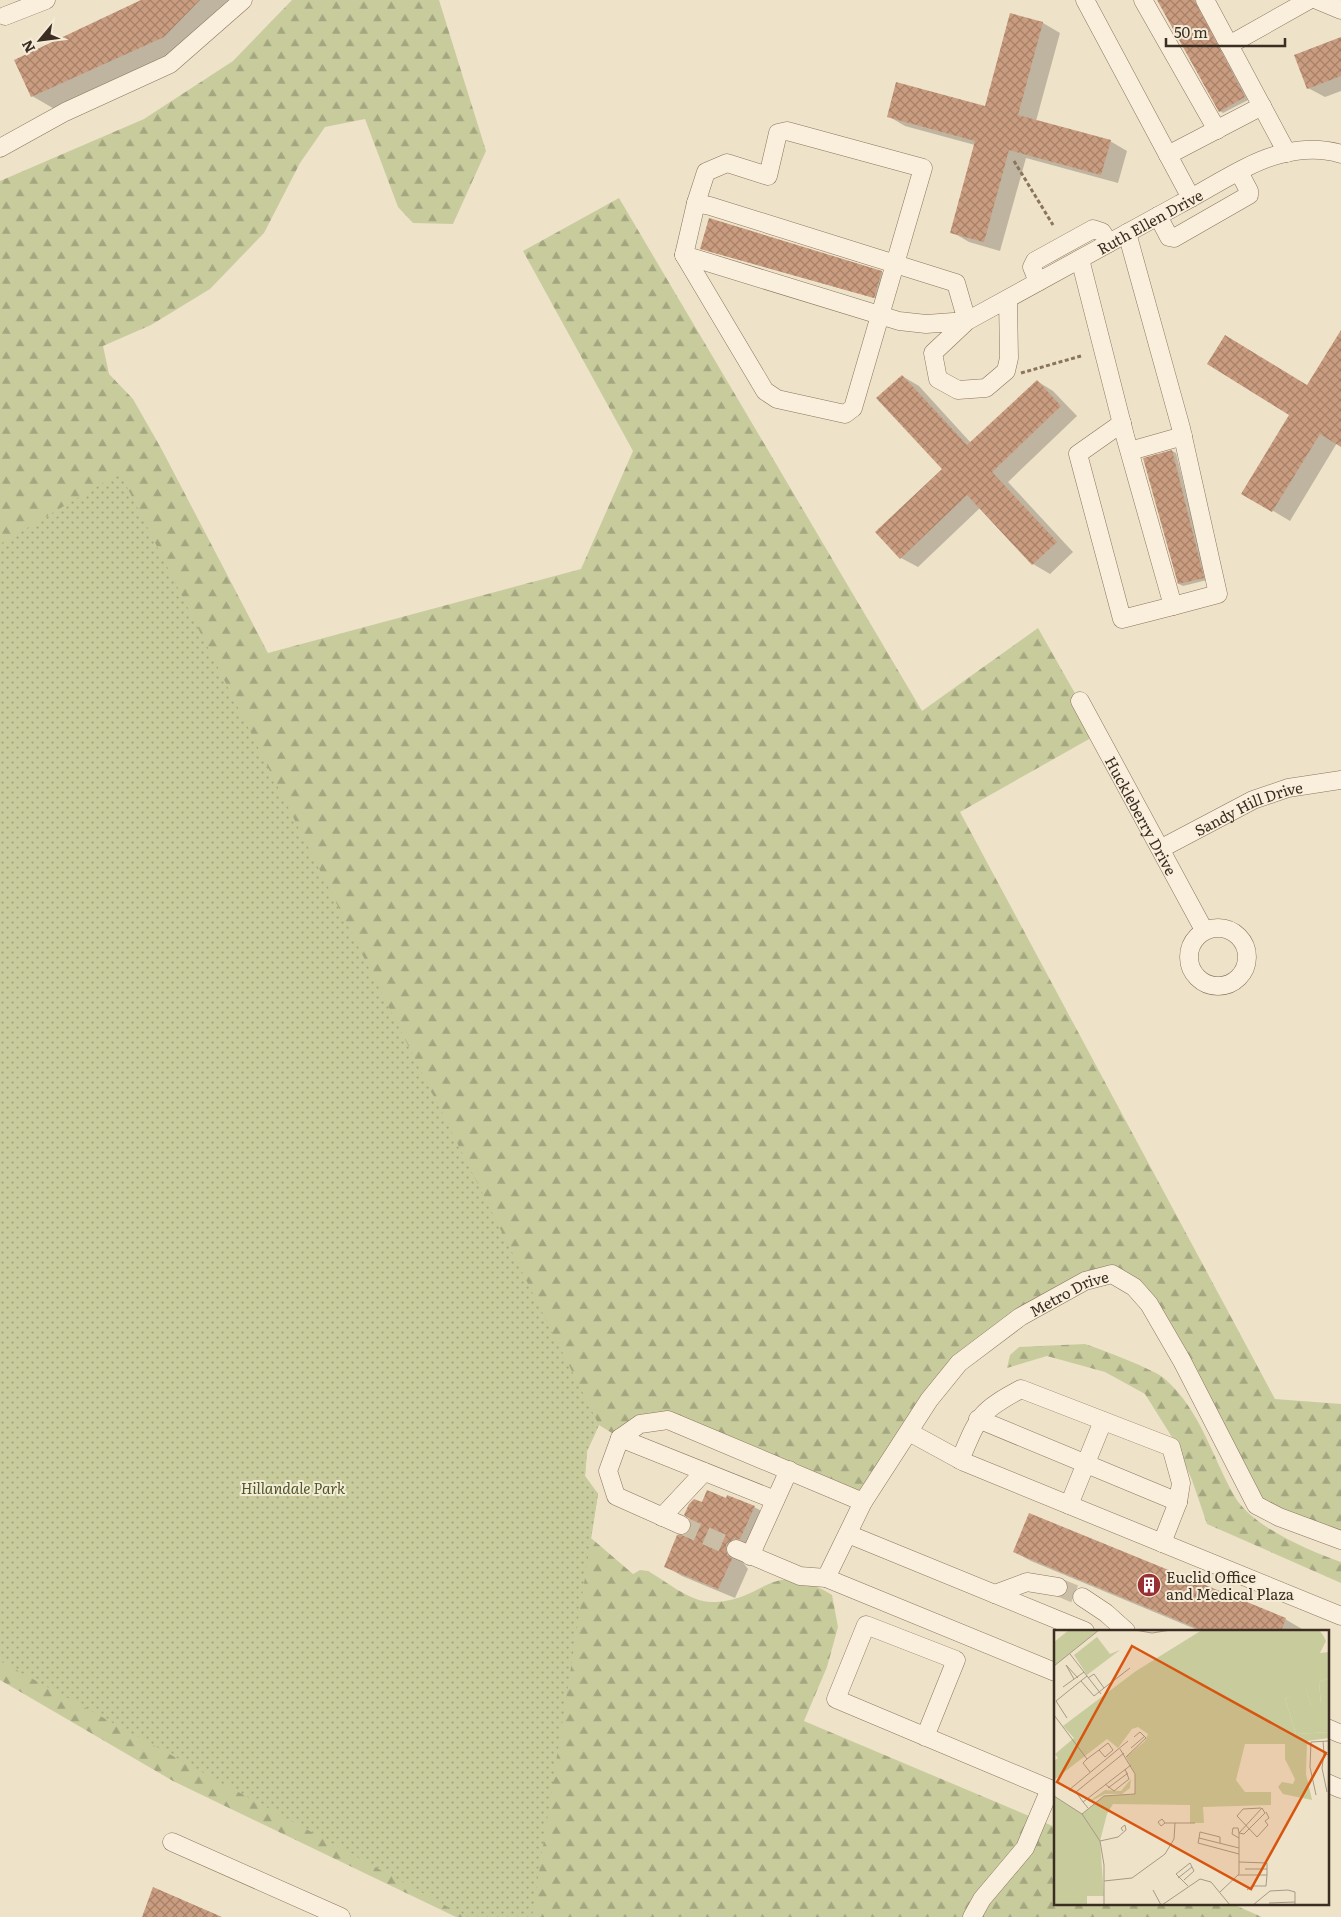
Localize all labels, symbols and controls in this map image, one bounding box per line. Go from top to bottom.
north arrow [15,15,65,65]
scale bar [1166,15,1285,47]
text: 50 m [1174,20,1208,43]
text: N [16,37,39,57]
street label: Ruth Ellen Drive [1092,182,1207,259]
street label: Huckleberry Drive [1100,752,1184,879]
street label: Sandy Hill Drive [1190,774,1304,841]
street label: Metro Drive [1025,1264,1111,1321]
park label: Hillandale Park [241,1476,346,1499]
place label: Euclid Office and Medical Plaza [1166,1565,1295,1605]
building icon: Euclid Office and Medical Plaza [1136,1572,1162,1598]
inset map [1054,1630,1328,1904]

